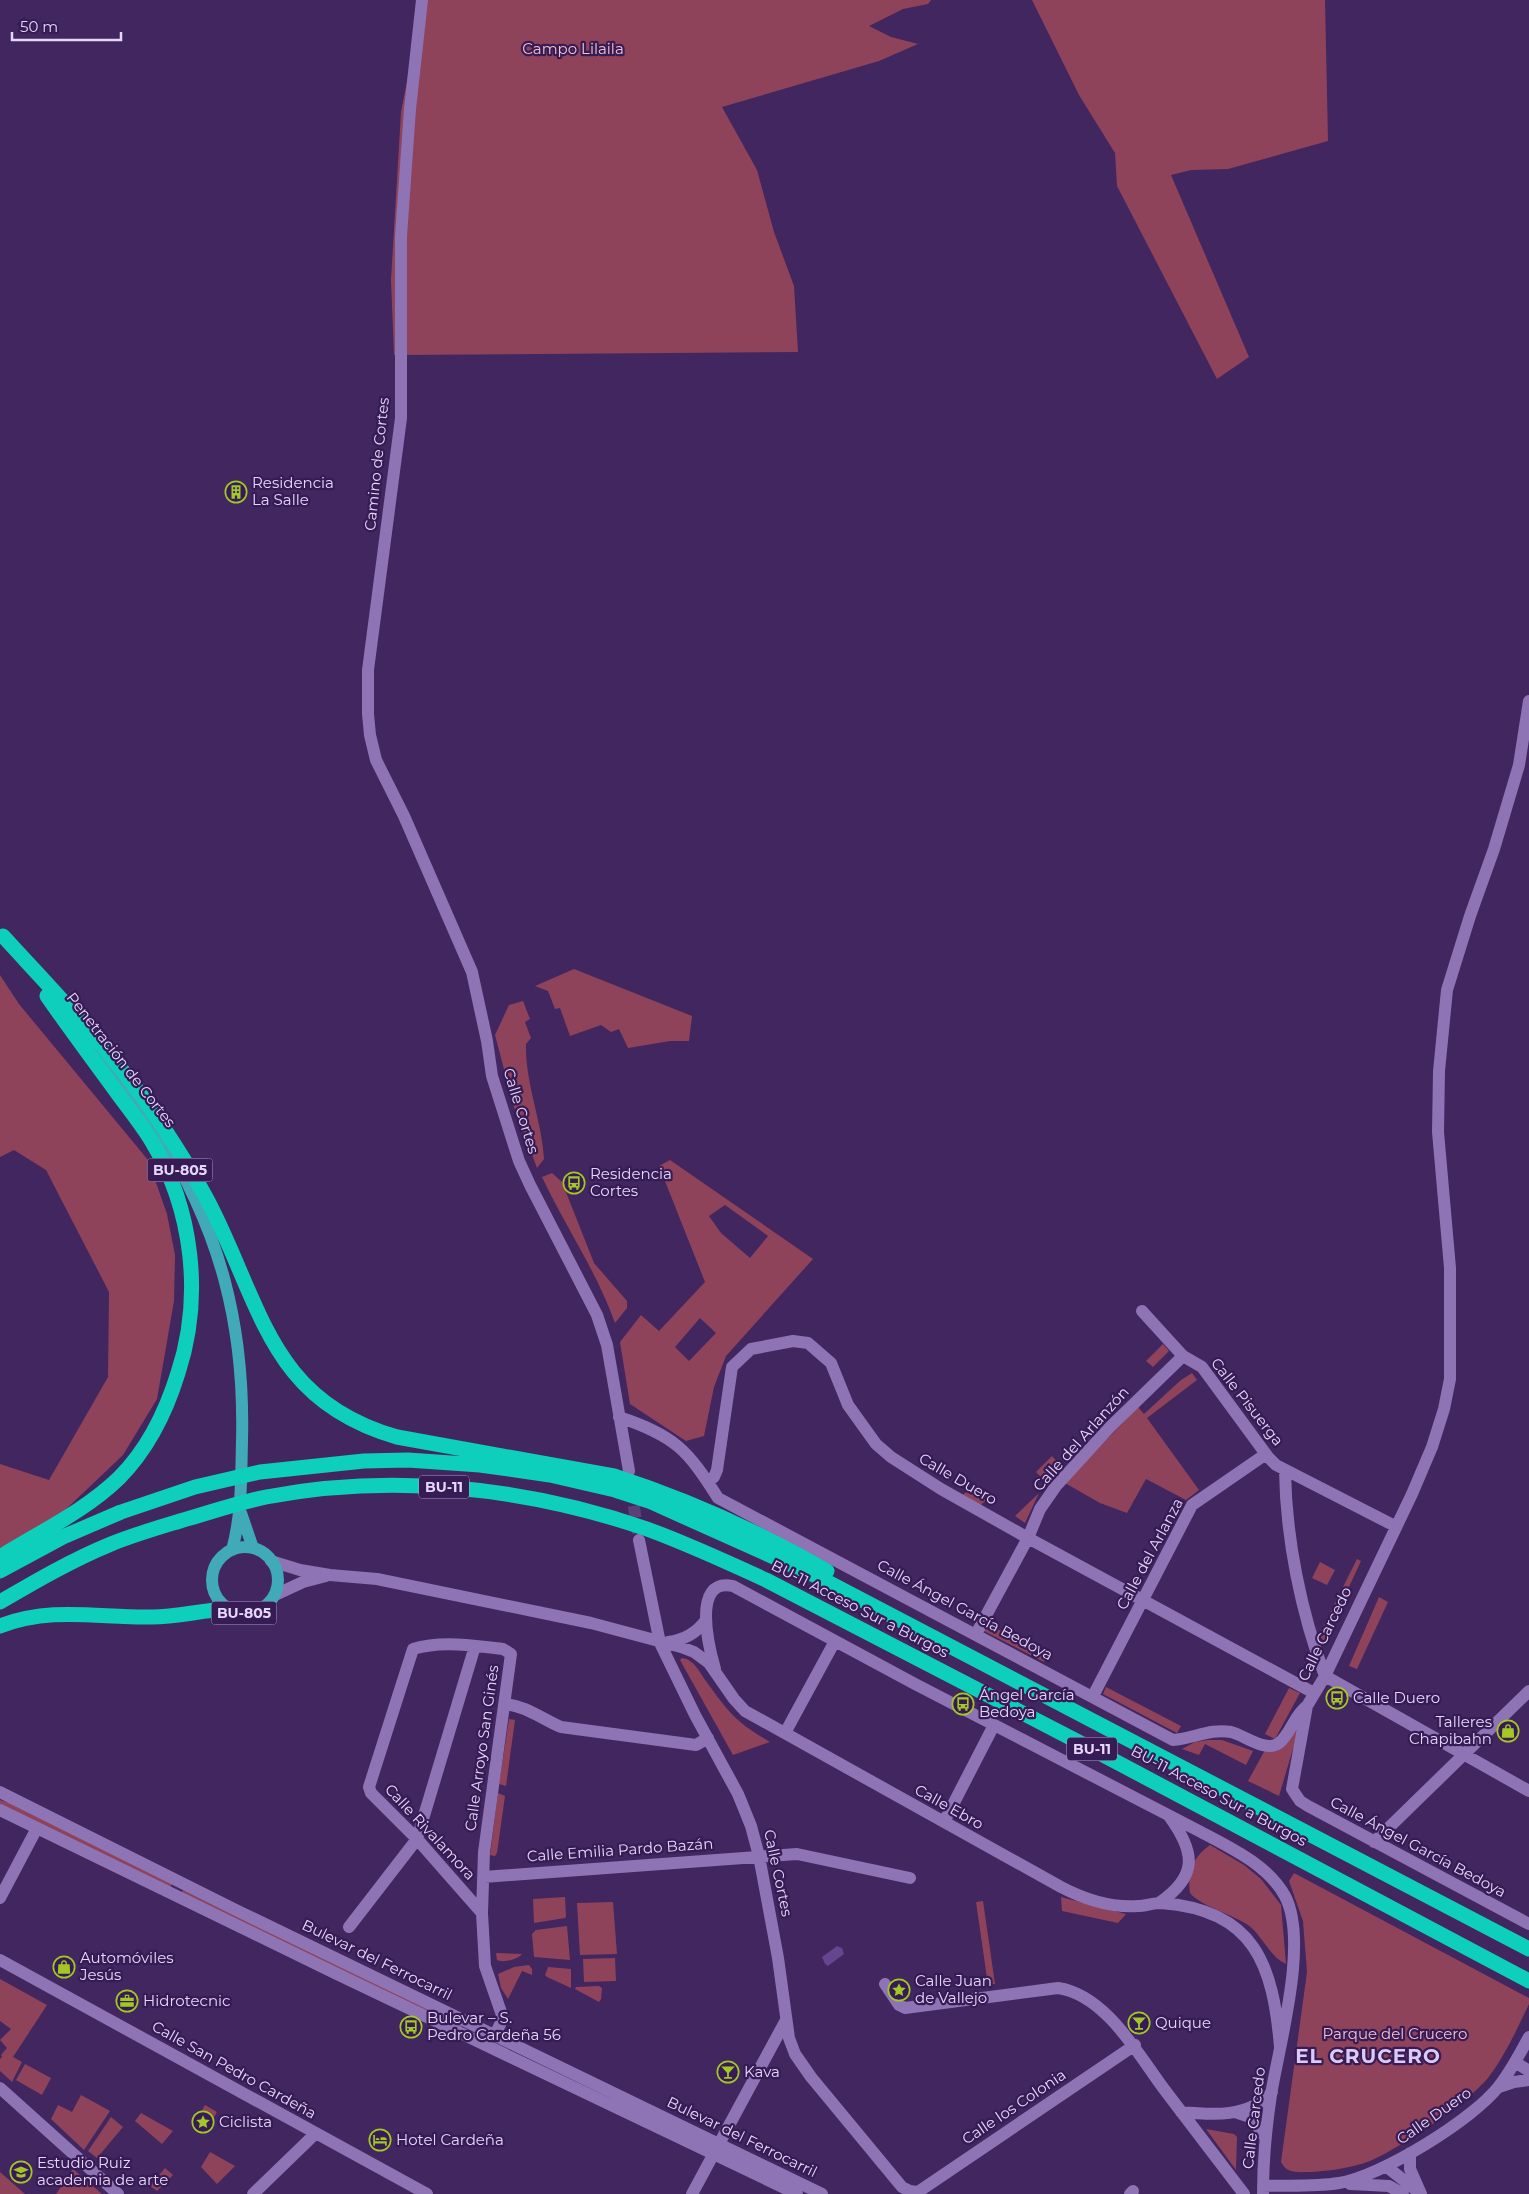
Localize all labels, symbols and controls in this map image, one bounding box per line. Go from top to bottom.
scale bar [12,10,121,42]
text: 50 m [20,17,58,36]
park label: Campo Lilaila [522,39,624,58]
street label: Camino de Cortes [360,396,393,532]
place label: Residencia La Salle [252,473,334,509]
building icon: Residencia La Salle [224,480,248,504]
street label: Penetración de Cortes [63,988,180,1131]
street label: Calle Cortes [499,1066,544,1156]
road number: BU-805 [148,1158,212,1182]
place label: Residencia Cortes [590,1164,672,1200]
bus stop icon: Residencia Cortes [562,1171,586,1195]
street label: Calle Pisuerga [1207,1354,1288,1450]
street label: Calle del Arlanzón [1029,1382,1133,1495]
street label: Calle Duero [916,1449,1001,1509]
road number: BU-11 [419,1475,469,1498]
street label: Calle del Arlanza [1112,1495,1187,1613]
street label: BU-11 Acceso Sur a Burgos [768,1555,952,1662]
street label: Calle Ángel García Bedoya [874,1555,1056,1664]
street label: Calle Carcedo [1294,1584,1356,1684]
road number: BU-805 [212,1602,276,1625]
street label: Calle Arroyo San Ginés [460,1664,503,1832]
place label: Ángel García Bedoya [979,1685,1075,1721]
bus stop icon: Calle Duero [1325,1686,1349,1710]
place label: Calle Duero [1353,1688,1440,1707]
bus stop icon: Ángel García Bedoya [951,1692,975,1716]
place label: Talleres Chapibahn [1409,1712,1492,1748]
shop icon: Talleres Chapibahn [1496,1719,1520,1743]
road number: BU-11 [1067,1738,1117,1760]
street label: BU-11 Acceso Sur a Burgos [1128,1741,1311,1850]
street label: Calle Rivalamora [381,1780,480,1884]
street label: Calle Ebro [911,1780,987,1833]
street label: Calle Ángel García Bedoya [1327,1792,1509,1901]
street label: Calle Cortes [760,1828,797,1918]
street label: Calle Emilia Pardo Bazán [526,1834,714,1865]
street label: Bulevar del Ferrocarril [299,1915,455,2004]
place label: Automóviles Jesús [79,1948,174,1984]
shop icon: Automóviles Jesús [52,1955,76,1979]
place label: Calle Juan de Vallejo [915,1971,992,2007]
place icon: Calle Juan de Vallejo [887,1978,911,2002]
office icon: Hidrotecnic [115,1989,139,2013]
place label: Hidrotecnic [143,1991,231,2010]
place label: Bulevar – S. Pedro Cardeña 56 [427,2008,561,2044]
bar icon: Quique [1127,2011,1151,2035]
place label: Quique [1155,2013,1211,2032]
bus stop icon: Bulevar – S. Pedro Cardeña 56 [399,2015,423,2039]
street label: Calle San Pedro Cardeña [149,2016,320,2123]
park label: Parque del Crucero [1323,2024,1468,2043]
district label: EL CRUCERO [1295,2044,1441,2068]
bar icon: Kava [716,2060,740,2084]
place label: Kava [744,2062,780,2081]
street label: Calle los Colonia [958,2065,1069,2148]
street label: Calle Carcedo [1238,2066,1269,2170]
street label: Calle Duero [1393,2083,1475,2148]
street label: Bulevar del Ferrocarril [664,2092,820,2181]
place icon: Ciclista [191,2110,215,2134]
place label: Ciclista [219,2112,272,2131]
hotel icon: Hotel Cardeña [368,2128,392,2152]
place label: Hotel Cardeña [396,2130,504,2149]
place label: Estudio Ruiz academia de arte [37,2153,168,2189]
school or university icon: Estudio Ruiz academia de arte [9,2160,33,2184]

